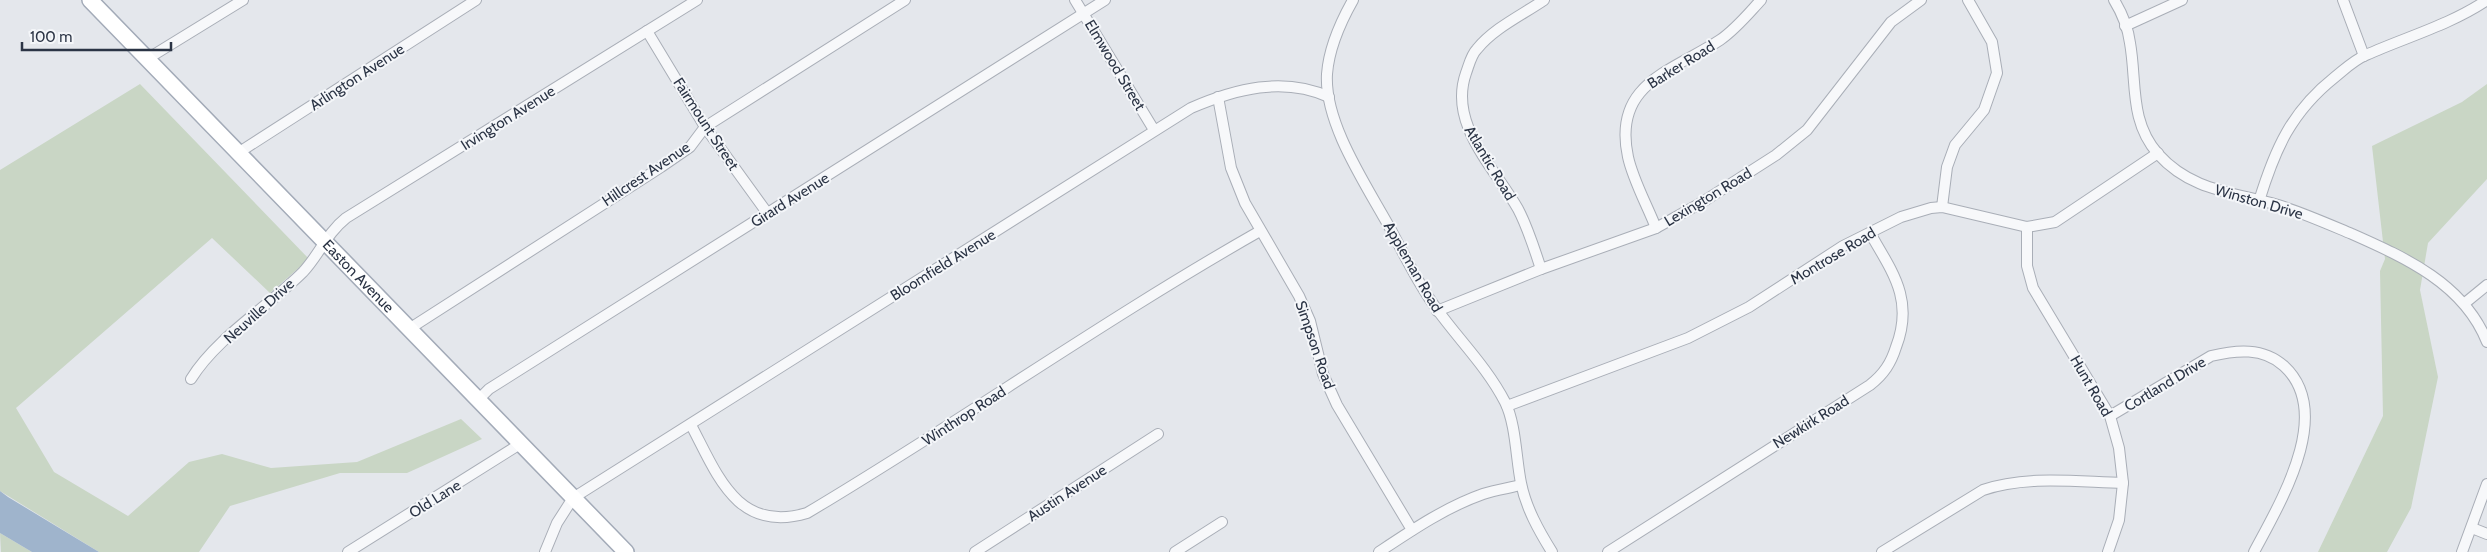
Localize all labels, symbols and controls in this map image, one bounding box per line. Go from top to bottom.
street label: Elmwood Street [1081,16,1149,114]
scale bar [22,20,171,52]
text: 100 m [30,28,72,46]
street label: Barker Road [1644,37,1718,93]
street label: Arlington Avenue [306,40,408,114]
street label: Fairmount Street [669,74,743,174]
street label: Irvington Avenue [458,82,559,154]
street label: Atlantic Road [1461,122,1519,204]
street label: Hillcrest Avenue [599,138,694,210]
street label: Lexington Road [1661,164,1755,230]
street label: Girard Avenue [748,169,833,231]
street label: Winston Drive [2213,181,2305,223]
street label: Appleman Road [1380,218,1446,316]
street label: Montrose Road [1787,224,1879,288]
street label: Bloomfield Avenue [887,225,999,305]
street label: Easton Avenue [319,236,398,317]
street label: Neuville Drive [220,275,298,347]
street label: Simpson Road [1291,299,1339,391]
street label: Hunt Road [2066,352,2116,420]
street label: Cortland Drive [2121,353,2209,415]
street label: Winthrop Road [919,382,1009,450]
street label: Newkirk Road [1770,392,1852,452]
street label: Austin Avenue [1024,461,1110,525]
street label: Old Lane [406,476,464,522]

